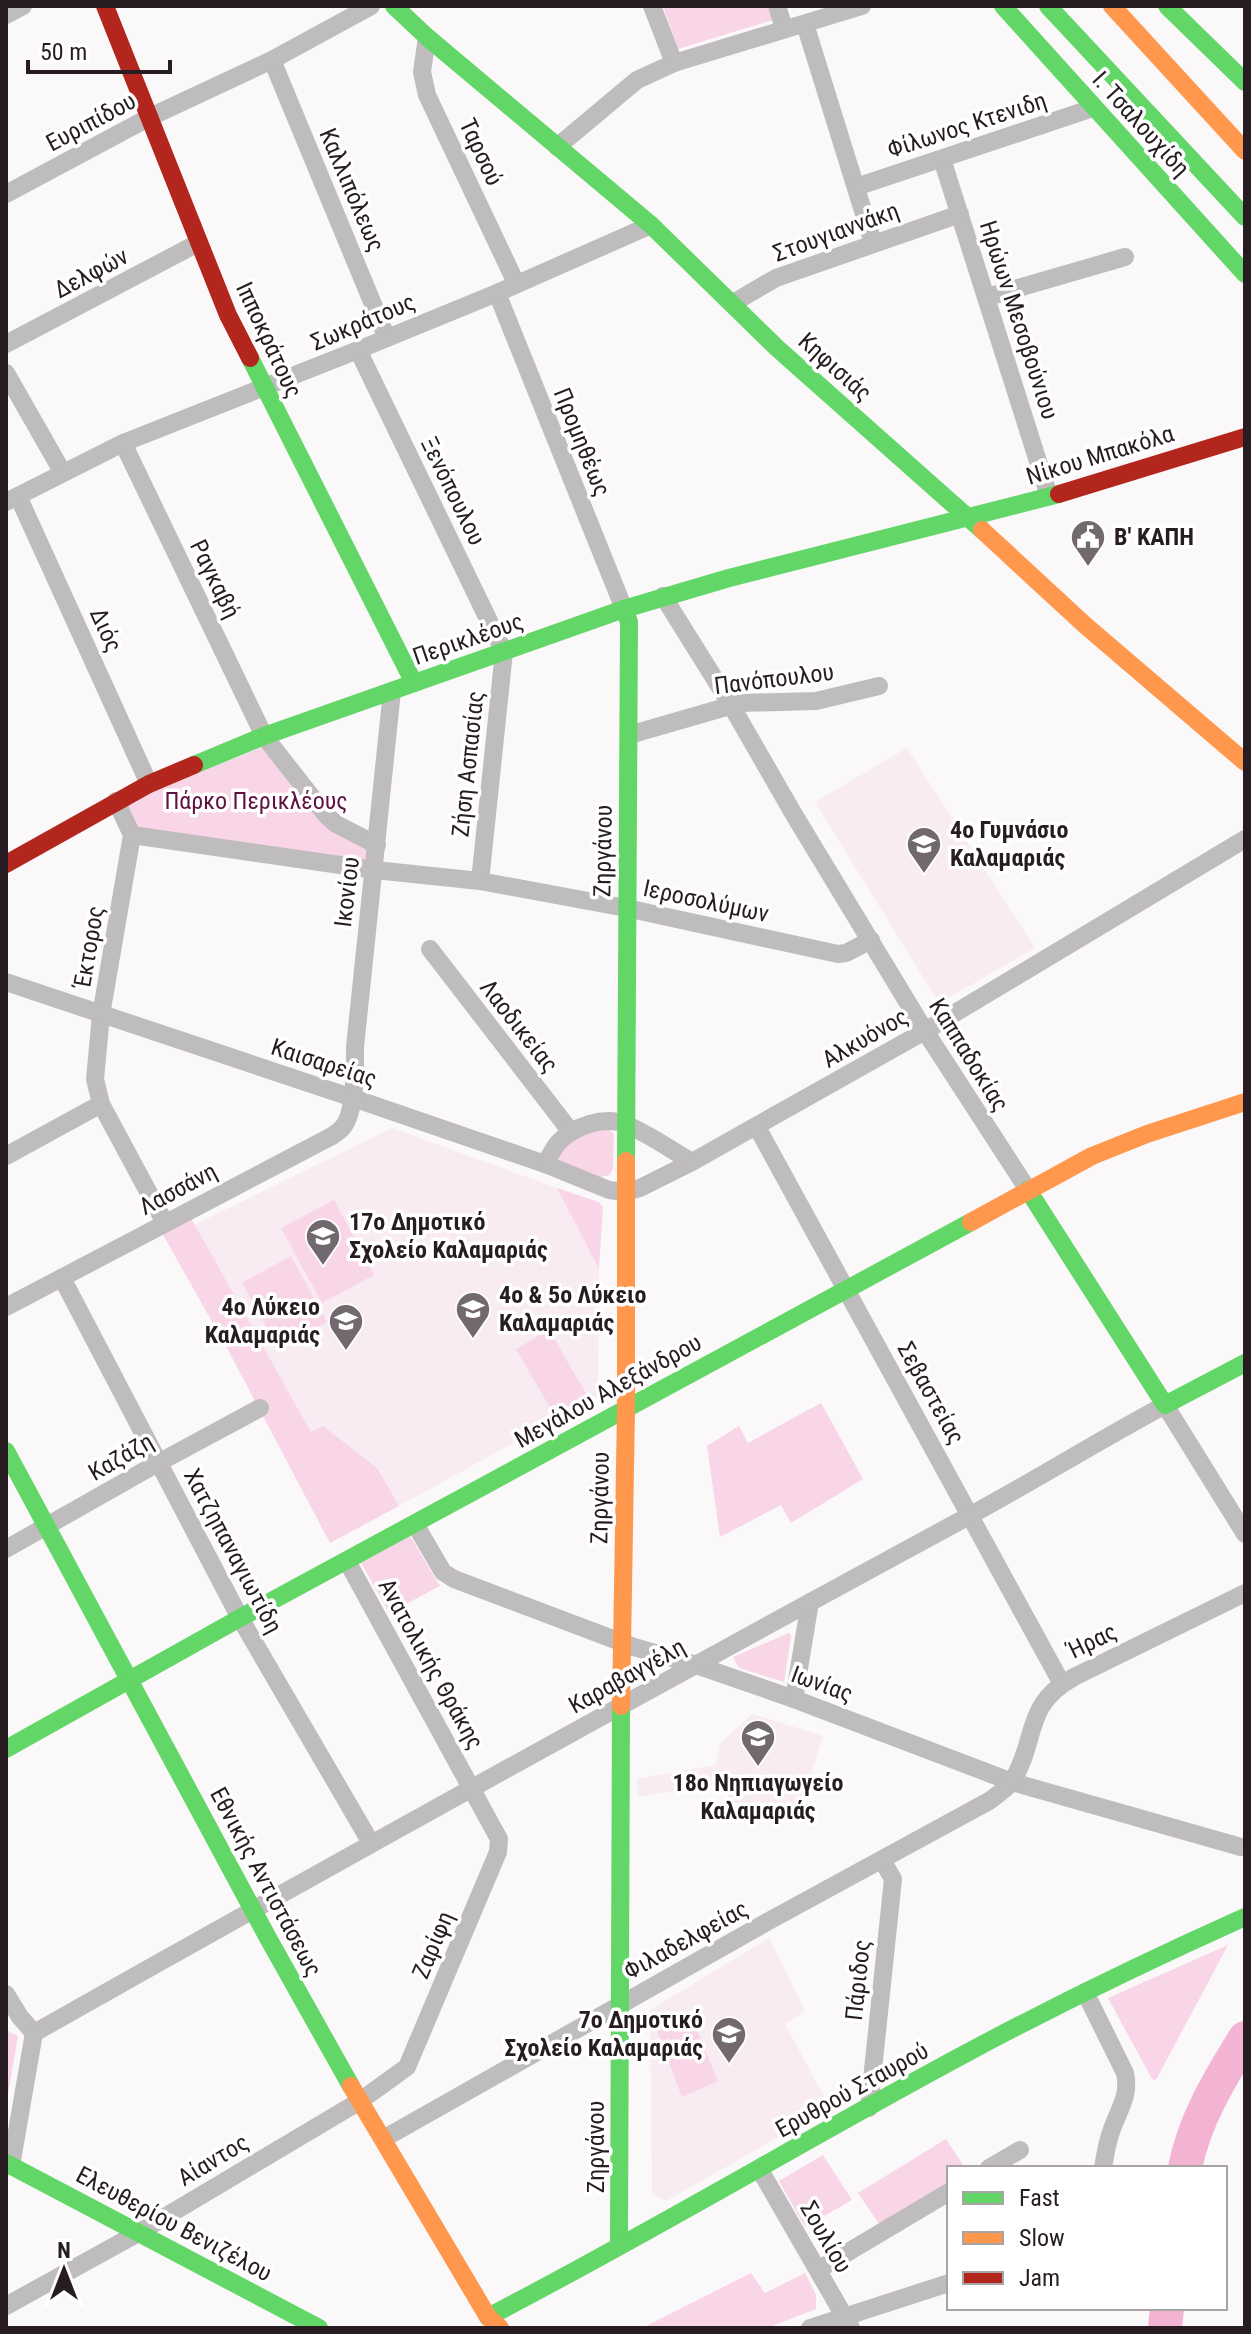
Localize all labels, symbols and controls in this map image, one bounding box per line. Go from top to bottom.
scale bar [28,24,170,74]
text: 50 m [40,38,87,66]
street label: Ι. Τσαλουχίδη [1087,66,1195,182]
street label: Φίλωνος Κτενιδη [884,86,1050,164]
street label: Ευριπίδου [41,87,141,157]
street label: Ταρσού [453,114,509,190]
street label: Καλλιπόλεως [313,124,391,256]
street label: Στουγιαννάκη [769,196,903,268]
street label: Ηρώων Μεσοβούνιου [974,217,1064,423]
street label: Δελφών [49,242,133,304]
street label: Ιπποκράτους [230,278,308,402]
street label: Σωκράτους [307,288,419,356]
street label: Κηφισιάς [793,327,877,407]
street label: Προμηθέως [548,384,616,500]
street label: Νίκου Μπακόλα [1023,419,1177,491]
street label: Ξενόπουλου [415,432,491,550]
public building icon: Β' ΚΑΠΗ [1069,518,1107,568]
place label: Β' ΚΑΠΗ [1114,523,1194,551]
street label: Ραγκαβή [184,535,246,623]
street label: Διός [84,604,128,656]
street label: Περικλέους [409,607,527,671]
street label: Πανόπουλου [713,658,835,700]
street label: Ζήση Ασπασίας [446,690,490,838]
park label: Πάρκο Περικλέους [164,787,348,815]
street label: Ζηργάνου [588,805,618,897]
place label: 4ο Γυμνάσιο Καλαμαριάς [950,816,1069,872]
school or university icon: 4ο Γυμνάσιο Καλαμαριάς [905,825,943,875]
street label: Ικονίου [329,855,365,929]
street label: Ιεροσολύμων [641,874,771,928]
street label: Έκτορος [68,904,110,991]
street label: Λαοδικείας [474,974,564,1078]
street label: Καππαδοκίας [923,993,1015,1117]
street label: Αλκυόνος [817,1002,913,1074]
street label: Καισαρείας [268,1033,380,1093]
street label: Λασσάνη [134,1157,222,1221]
place label: 17ο Δημοτικό Σχολείο Καλαμαριάς [349,1208,548,1264]
school or university icon: 17ο Δημοτικό Σχολείο Καλαμαριάς [304,1217,342,1267]
place label: 4ο & 5ο Λύκειο Καλαμαριάς [499,1281,646,1337]
school or university icon: 4ο & 5ο Λύκειο Καλαμαριάς [454,1290,492,1340]
place label: 4ο Λύκειο Καλαμαριάς [205,1293,320,1349]
school or university icon: 4ο Λύκειο Καλαμαριάς [327,1302,365,1352]
street label: Μεγάλου Αλεξάνδρου [510,1328,706,1454]
street label: Σεβαστείας [891,1337,971,1449]
street label: Καζάζη [84,1427,158,1487]
street label: Ζηργάνου [585,1452,615,1544]
street label: Χατζηπαναγιωτίδη [178,1464,288,1638]
street label: Ανατολικής Θράκης [373,1574,489,1754]
street label: Ήρας [1062,1617,1121,1665]
street label: Καραβαγγέλη [564,1632,690,1720]
street label: Ιωνίας [787,1660,857,1708]
school or university icon: 18ο Νηπιαγωγείο Καλαμαριάς [739,1718,777,1768]
place label: 18ο Νηπιαγωγείο Καλαμαριάς [673,1769,844,1825]
street label: Εθνικής Αντιστάσεως [204,1783,328,1981]
street label: Φιλαδελφείας [619,1894,753,1986]
street label: Ζαρίφη [406,1907,460,1983]
street label: Πάριδος [840,1938,876,2022]
place label: 7o Δημοτικό Σχολείο Καλαμαριάς [504,2006,703,2062]
school or university icon: 7o Δημοτικό Σχολείο Καλαμαριάς [710,2015,748,2065]
street label: Ερυθρού Σταυρού [771,2036,933,2144]
street label: Ζηργάνου [582,2101,610,2193]
street label: Αίαντος [173,2128,253,2192]
street label: Ελευθερίου Βενιζέλου [71,2161,277,2287]
legend [947,2166,1227,2310]
text: Fast [1019,2184,1060,2212]
street label: Σουλίου [794,2196,858,2278]
text: Slow [1019,2224,1065,2252]
north arrow [24,2230,104,2310]
text: N [57,2238,71,2263]
text: Jam [1019,2264,1060,2292]

